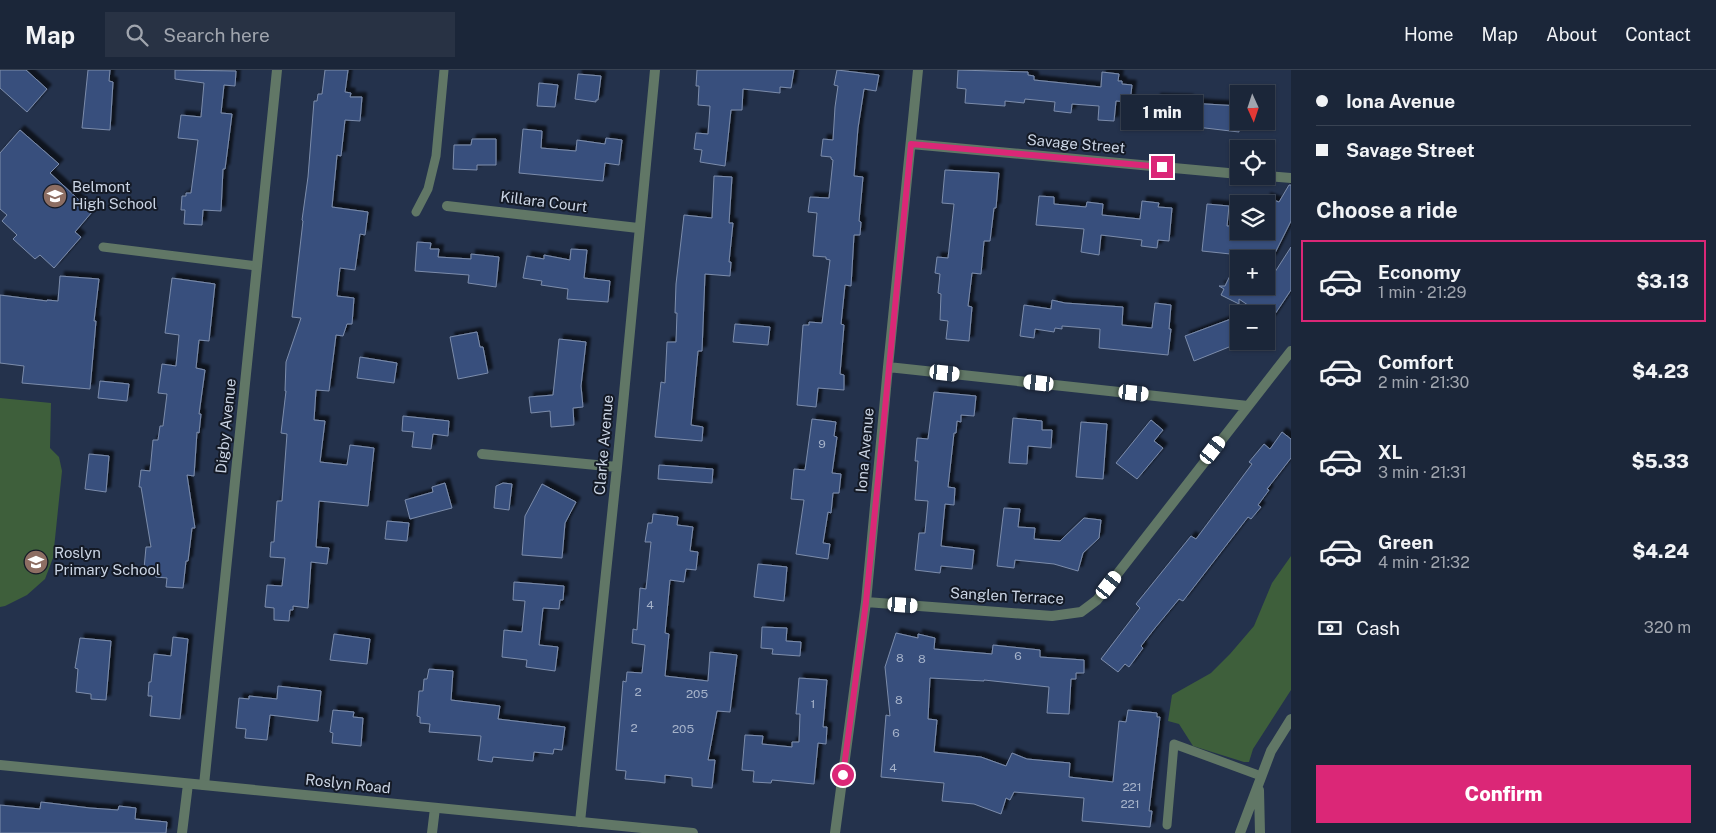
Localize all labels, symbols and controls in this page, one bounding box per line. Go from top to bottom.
search box [105,12,455,57]
text: Map [25,21,75,49]
icon: search [123,21,151,49]
text: Search here [163,24,270,46]
text: Home [1404,24,1454,45]
text: Map [1482,24,1518,45]
text: About [1546,24,1597,45]
text: Contact [1625,24,1691,45]
north arrow [1230,85,1275,130]
map controls [1230,85,1275,350]
text: Iona Avenue [1346,90,1455,112]
callout: 1 min [1121,94,1203,129]
text: 1 min [1142,103,1182,122]
street label: Savage Street [1026,131,1126,156]
text: Savage Street [1346,139,1475,161]
button: locate [1230,140,1275,185]
route end [1151,156,1173,178]
place label: Belmont High School [72,178,157,212]
school or university icon: Belmont High School [42,183,68,209]
street label: Killara Court [499,188,589,215]
button: layers [1230,195,1275,240]
text: Choose a ride [1316,197,1458,223]
button: + [1230,250,1275,295]
icon: car [1318,259,1363,304]
text: Economy [1378,261,1461,283]
text: $3.13 [1636,270,1689,292]
text: 1 min · 21:29 [1378,283,1466,302]
button: − [1230,305,1275,350]
icon: car [1318,349,1363,394]
text: Comfort [1378,351,1454,373]
text: $4.23 [1632,360,1689,382]
car [929,364,960,382]
text: 2 min · 21:30 [1378,373,1469,392]
car [1023,374,1054,392]
street label: Digby Avenue [212,378,239,474]
car [1118,384,1149,402]
street label: Clarke Avenue [591,394,616,496]
street label: Iona Avenue [852,407,877,493]
car [1197,434,1228,466]
house number: 9 [818,437,826,451]
icon: car [1318,439,1363,484]
text: XL [1378,441,1403,463]
text: $5.33 [1631,450,1689,472]
text: 3 min · 21:31 [1378,463,1467,482]
icon: car [1318,529,1363,574]
text: Green [1378,531,1433,553]
text: $4.24 [1632,540,1689,562]
place label: Roslyn Primary School [54,544,160,578]
school or university icon: Roslyn Primary School [23,549,49,575]
text: 4 min · 21:32 [1378,553,1470,572]
car [1093,569,1124,601]
street label: Sanglen Terrace [950,584,1064,607]
car [887,596,918,614]
house number: 4 [646,598,654,612]
icon: cash [1316,614,1344,642]
text: Cash [1356,617,1400,639]
text: 320 m [1644,618,1691,637]
house number: 6 [1014,649,1022,663]
house number: 8 [896,651,904,665]
house number: 8 [918,652,926,666]
house number: 2 [634,685,642,699]
house number: 205 [686,687,708,701]
house number: 8 [895,693,903,707]
house number: 1 [811,697,815,711]
house number: 2 [630,721,638,735]
house number: 205 [672,722,694,736]
house number: 6 [892,726,900,740]
house number: 4 [889,761,897,775]
route start [832,764,854,786]
button: Confirm [1316,765,1691,823]
street label: Roslyn Road [304,771,392,796]
house number: 221 [1122,780,1142,794]
house number: 221 [1120,797,1140,811]

